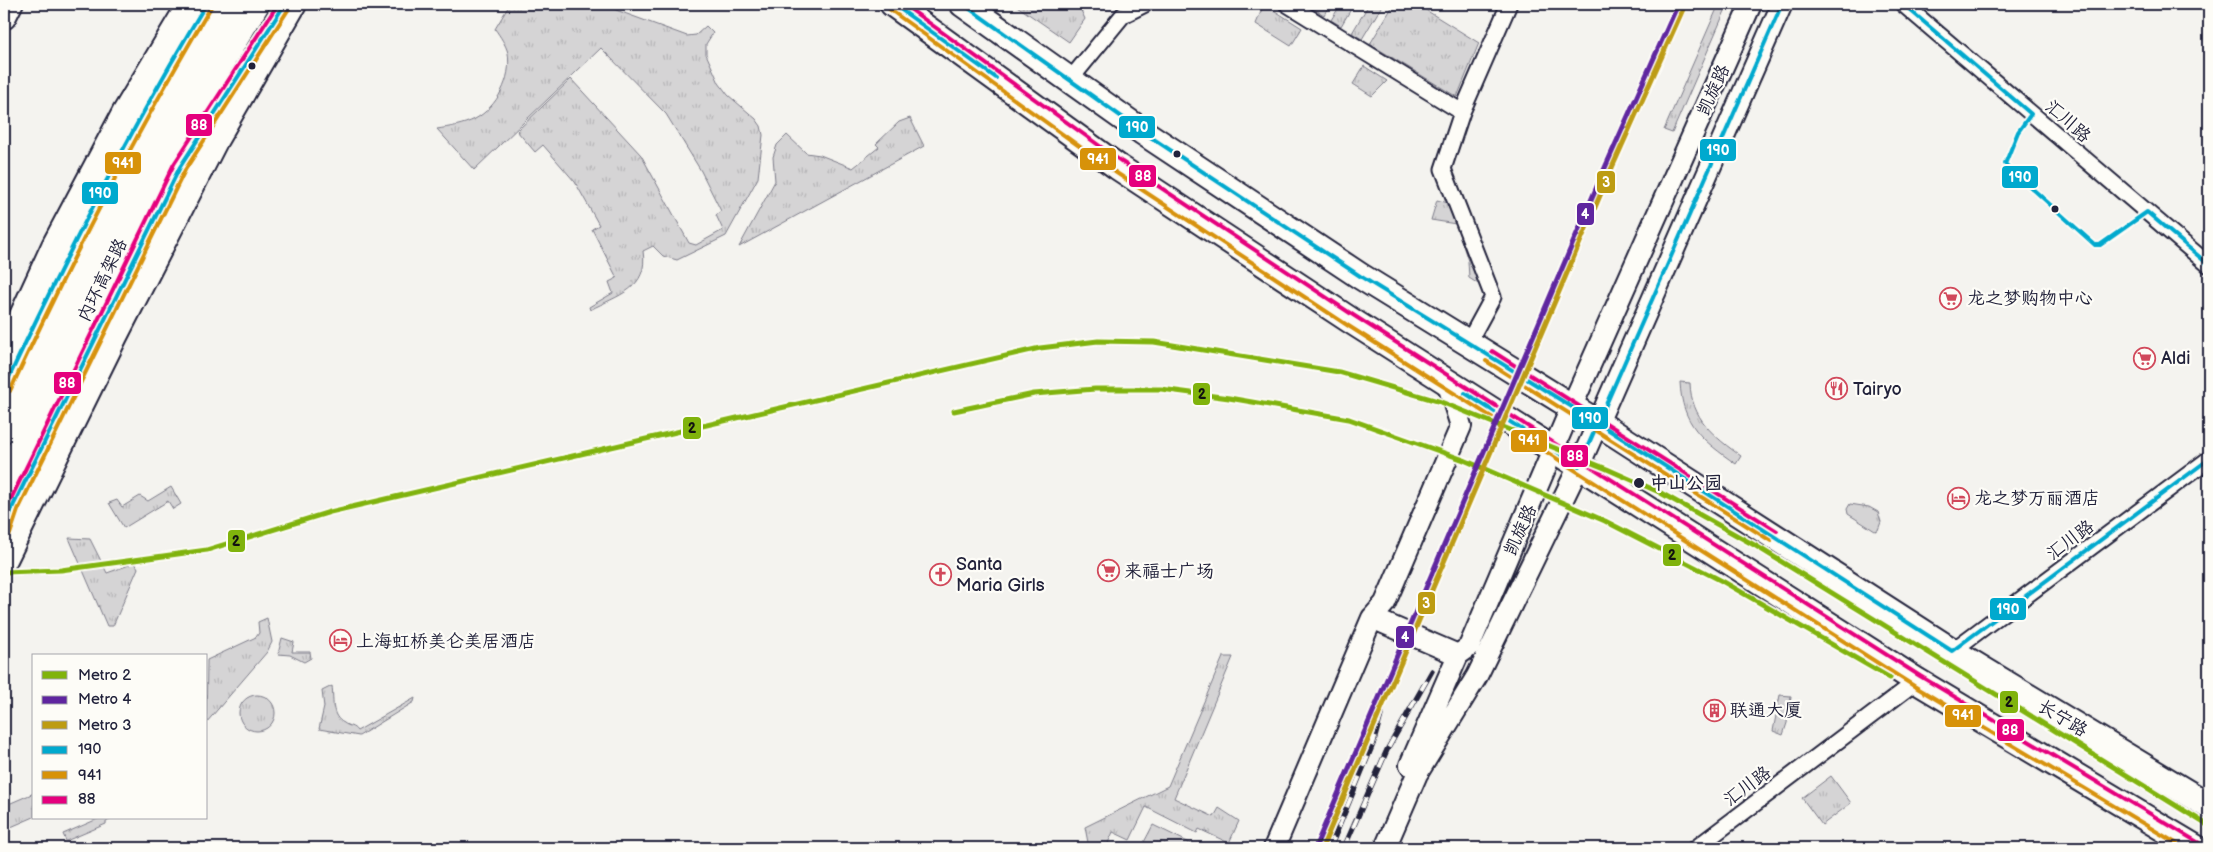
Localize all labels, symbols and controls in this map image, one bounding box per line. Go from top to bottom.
unlabelled marker [247,61,257,71]
street label: 凯旋路 [1693,61,1734,119]
street label: 汇川路 [2040,96,2095,147]
line badge: 88 [185,113,213,137]
line badge: 190 [1118,115,1156,139]
text: 88 [191,117,207,134]
text: 190 [1126,119,1149,136]
line badge: 190 [1699,138,1737,162]
text: 190 [1707,142,1730,159]
line badge: 941 [1079,147,1117,171]
unlabelled marker [1172,149,1182,159]
line badge: 941 [104,151,142,175]
text: 941 [1087,151,1109,168]
text: 941 [112,155,134,172]
line badge: 88 [1128,164,1157,188]
line badge: 190 [2001,165,2039,189]
text: 88 [1135,168,1151,185]
text: 190 [2009,169,2032,186]
line badge: 3 [1596,170,1616,194]
text: 3 [1602,174,1610,191]
line badge: 190 [81,181,119,205]
text: 190 [89,185,112,202]
line badge: 4 [1576,202,1595,226]
unlabelled marker [2050,204,2060,214]
text: 4 [1581,206,1590,223]
street label: 内环高架路 [73,235,132,325]
supermarket icon: 龙之梦购物中心 [1939,286,1963,310]
place label: 龙之梦购物中心 [1967,288,2093,309]
supermarket icon: Aldi [2133,346,2157,370]
place label: Aldi [2161,348,2190,369]
line badge: 88 [53,371,82,395]
text: 88 [59,375,75,392]
restaurant icon: Tairyo [1825,377,1849,401]
place label: Tairyo [1853,379,1902,400]
line badge: 2 [1192,382,1211,406]
text: 2 [1198,386,1207,403]
line badge: 190 [1571,406,1609,430]
text: 190 [1579,410,1602,427]
line badge: 2 [682,416,702,440]
text: 2 [688,420,697,437]
line badge: 941 [1510,429,1548,453]
text: 941 [1518,432,1540,449]
line badge: 88 [1560,444,1589,468]
text: 88 [1567,448,1583,465]
place label: 中山公园 [1650,473,1722,494]
marker: 中山公园 [1632,476,1646,490]
hotel icon: 龙之梦万丽酒店 [1946,486,1970,510]
place label: 龙之梦万丽酒店 [1974,488,2100,509]
street label: 凯旋路 [1500,501,1541,559]
street label: 汇川路 [2042,516,2098,565]
line badge: 2 [227,529,246,553]
text: 2 [232,533,241,550]
line badge: 2 [1662,543,1682,567]
text: 2 [1668,547,1677,564]
place label: Santa Maria Girls [956,554,1045,596]
supermarket icon: 来福士广场 [1096,559,1120,583]
place label: 来福士广场 [1124,561,1214,582]
church icon: Santa Maria Girls [928,562,952,586]
line badge: 3 [1417,591,1436,615]
text: 3 [1422,595,1430,612]
line badge: 190 [1989,597,2027,621]
text: 190 [1997,601,2020,618]
line badge: 4 [1395,625,1415,649]
hotel icon: 上海虹桥美仑美居酒店 [328,629,352,653]
text: 4 [1401,629,1410,646]
place label: 上海虹桥美仑美居酒店 [356,631,536,652]
legend [32,654,208,820]
text: Metro 2 [78,666,131,685]
text: Metro 4 [78,690,131,709]
line badge: 2 [1999,690,2019,714]
text: 2 [2005,694,2014,711]
street label: 长宁路 [2034,696,2091,741]
building icon: 联通大厦 [1702,698,1726,722]
place label: 联通大厦 [1730,700,1802,721]
line badge: 941 [1944,704,1982,728]
text: 941 [1952,707,1974,724]
text: Metro 3 [78,716,131,735]
line badge: 88 [1996,718,2025,742]
text: 88 [2002,722,2018,739]
text: 190 [78,740,101,759]
street label: 汇川路 [1719,762,1775,811]
text: 941 [78,766,102,785]
text: 88 [78,790,96,809]

